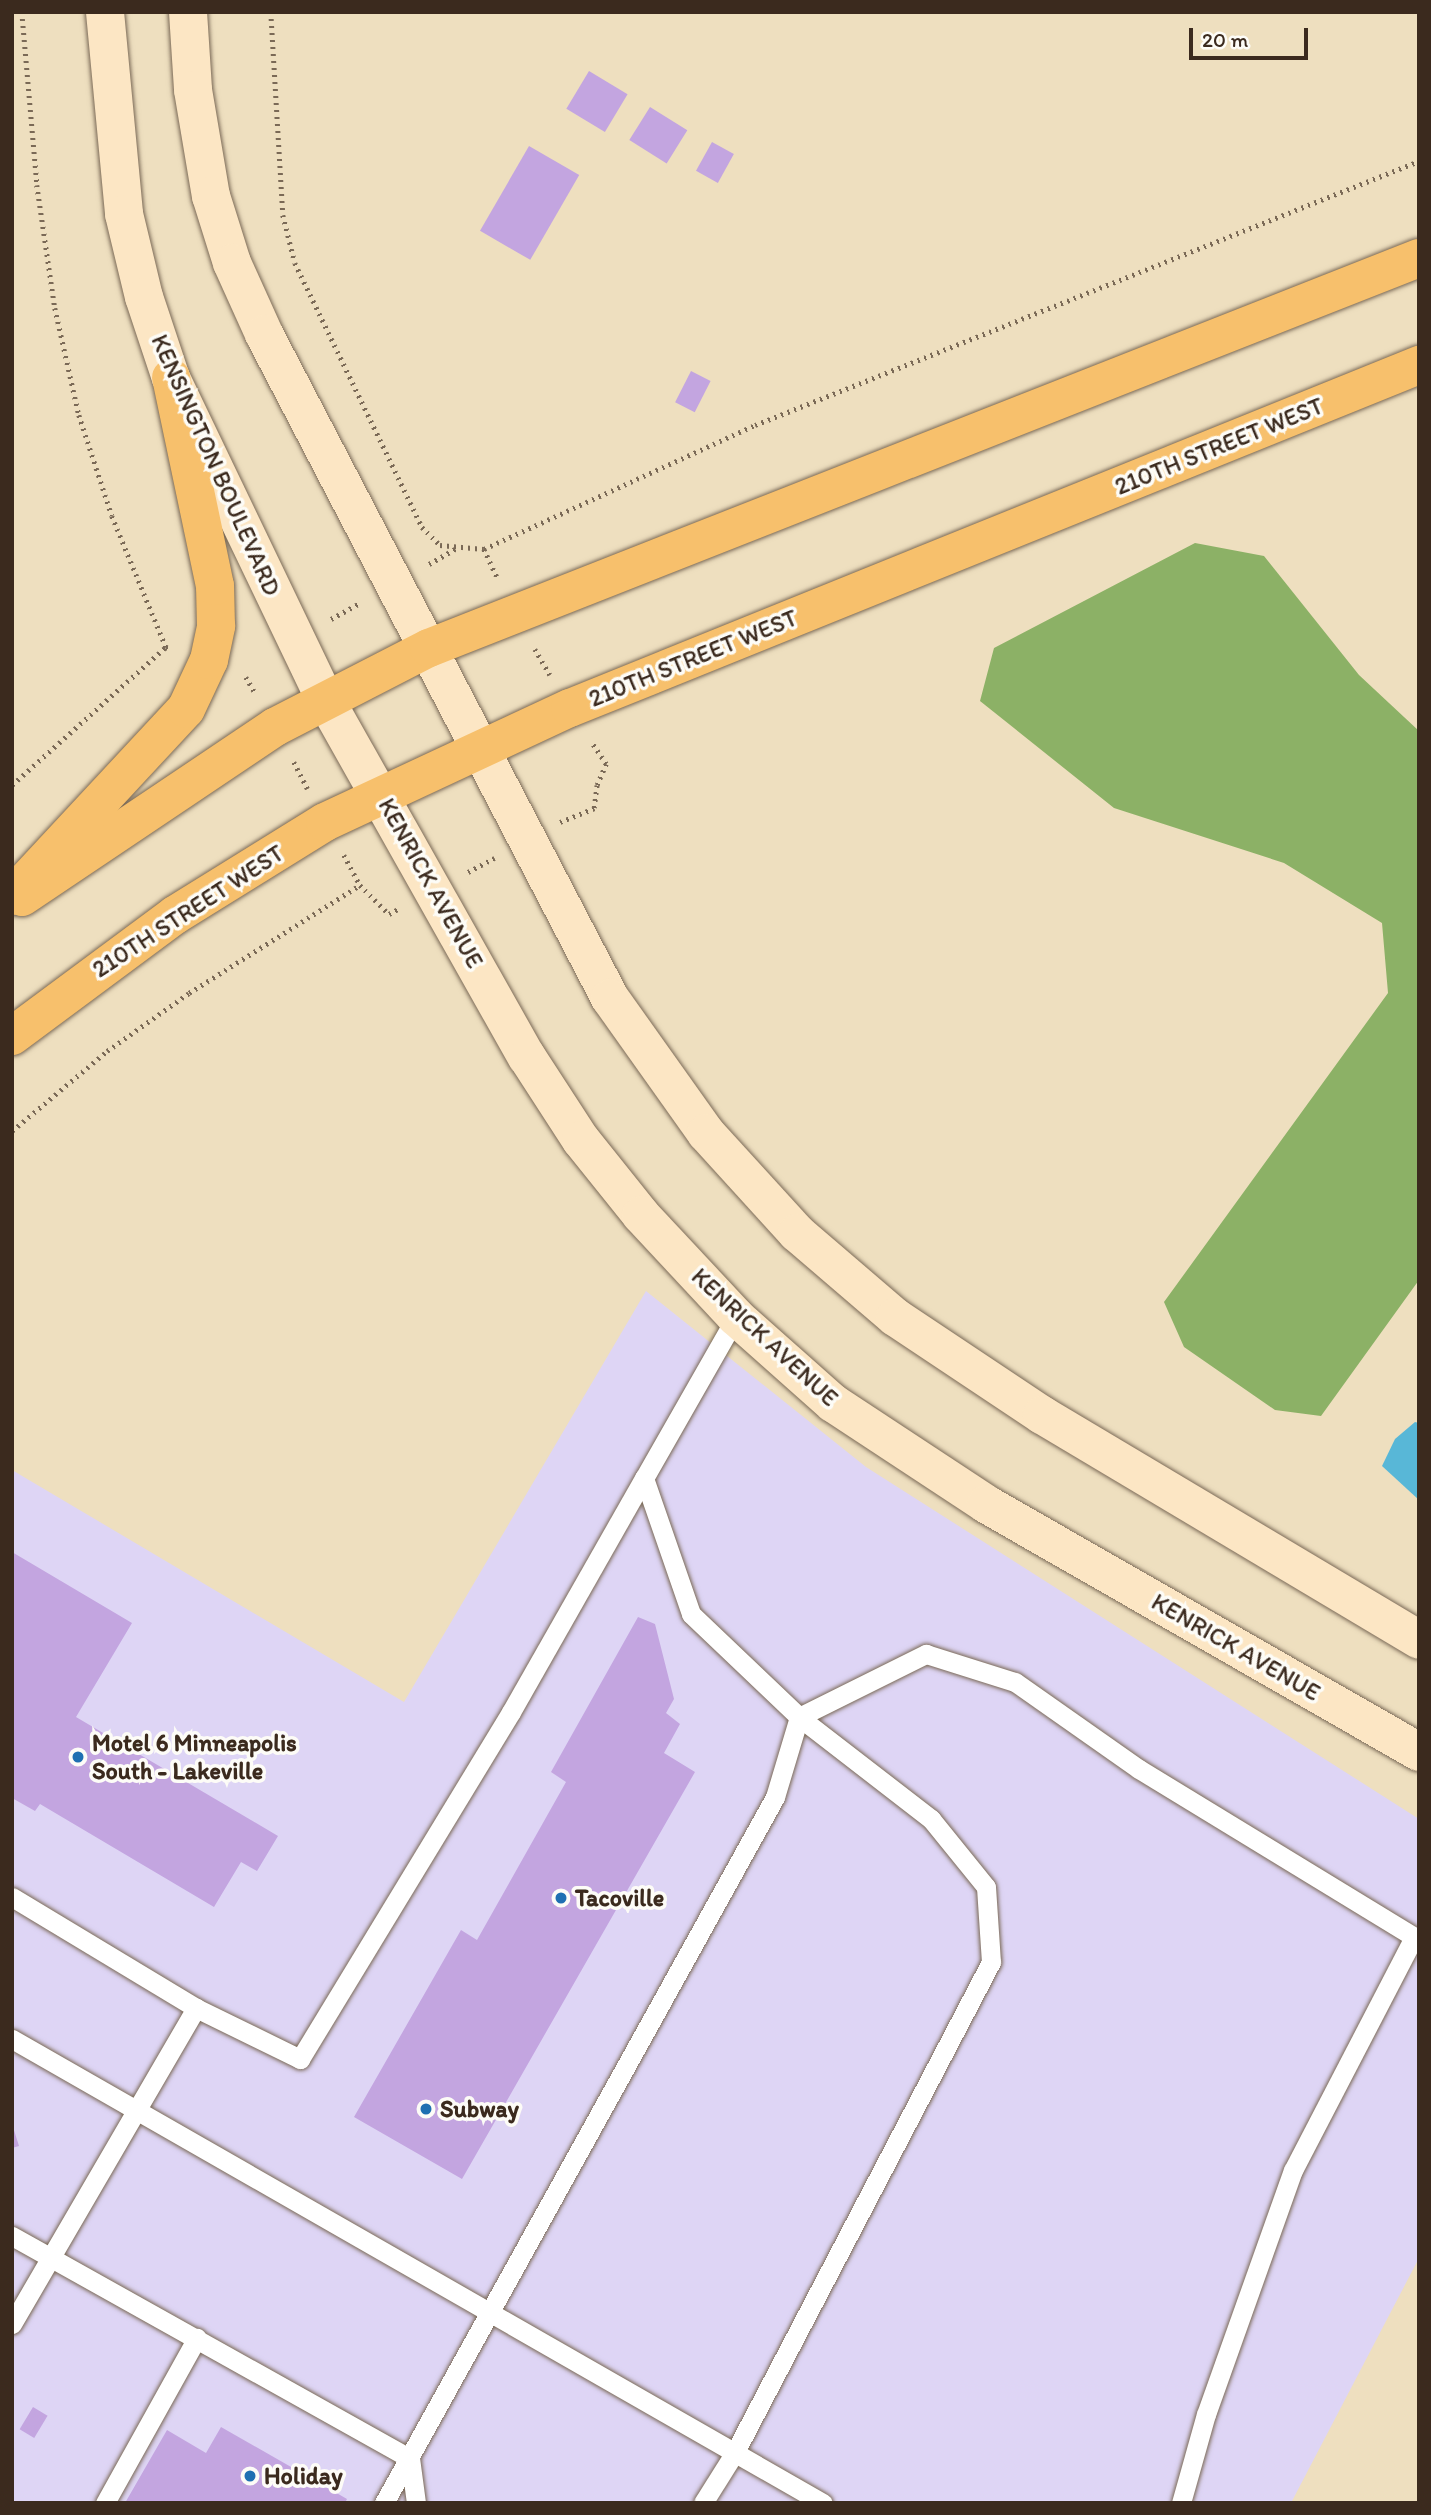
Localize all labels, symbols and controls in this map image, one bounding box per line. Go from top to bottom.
scale bar [1193,14,1312,58]
text: 20 m [1202,27,1248,52]
street label: KENSINGTON BOULEVARD [145,330,287,600]
street label: 210TH STREET WEST [1111,391,1327,501]
street label: 210TH STREET WEST [585,603,801,713]
street label: KENRICK AVENUE [373,793,489,973]
street label: 210TH STREET WEST [87,838,289,984]
street label: KENRICK AVENUE [686,1262,844,1412]
street label: KENRICK AVENUE [1147,1587,1325,1707]
place label: Motel 6 Minneapolis South - Lakeville [92,1729,298,1785]
marker: Motel 6 Minneapolis South - Lakeville [70,1749,86,1765]
place label: Tacoville [575,1884,664,1912]
marker: Tacoville [553,1890,569,1906]
place label: Subway [440,2095,519,2123]
marker: Subway [418,2101,434,2117]
place label: Holiday [264,2462,342,2490]
marker: Holiday [242,2468,258,2484]

